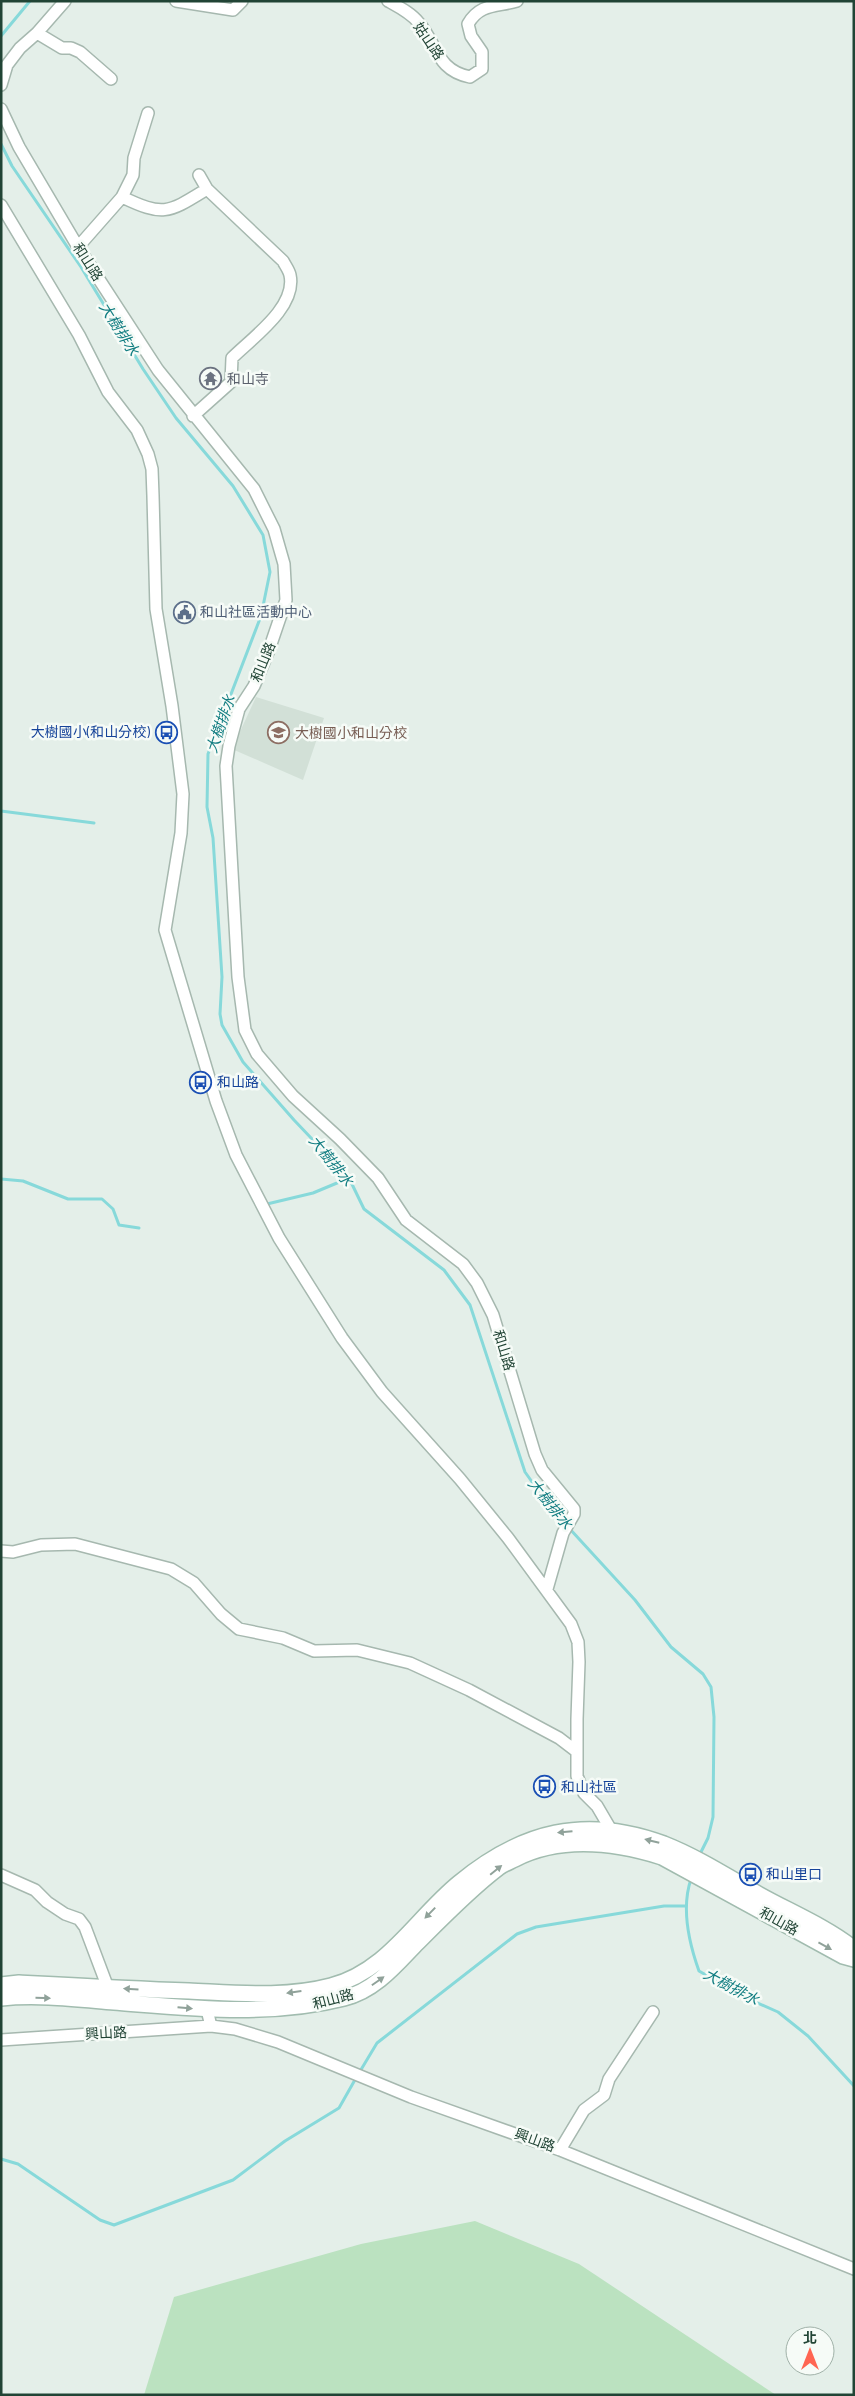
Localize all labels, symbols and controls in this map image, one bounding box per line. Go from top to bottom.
street label: 姑山路 [411,19,448,63]
street label: 和山路 [70,239,107,284]
water label: 大樹排水 [96,298,144,360]
temple icon: 和山寺 [199,367,223,391]
place label: 和山寺 [227,370,269,387]
public building icon: 和山社區活動中心 [172,600,196,624]
place label: 和山社區活動中心 [200,603,312,620]
street label: 和山路 [247,639,278,684]
water label: 大樹排水 [202,691,239,755]
bus stop icon: 大樹國小(和山分校) [154,720,178,744]
school or university icon: 大樹國小和山分校 [267,721,291,745]
place label: 大樹國小(和山分校) [31,723,150,740]
place label: 大樹國小和山分校 [295,724,407,741]
bus stop icon: 和山路 [189,1070,213,1094]
place label: 和山路 [217,1073,259,1090]
water label: 大樹排水 [306,1131,358,1190]
street label: 和山路 [490,1327,519,1372]
water label: 大樹排水 [525,1474,577,1533]
bus stop icon: 和山社區 [533,1775,557,1799]
place label: 和山社區 [561,1778,617,1795]
one-way arrow [557,1828,573,1836]
one-way arrow [644,1837,659,1845]
bus stop icon: 和山里口 [738,1862,762,1886]
one-way arrow [489,1865,502,1876]
place label: 和山里口 [766,1865,822,1882]
street label: 和山路 [757,1903,802,1938]
one-way arrow [424,1907,436,1919]
one-way arrow [817,1942,832,1950]
water label: 大樹排水 [701,1964,763,2009]
one-way arrow [371,1976,384,1986]
one-way arrow [123,1984,139,1992]
street label: 和山路 [310,1985,355,2012]
one-way arrow [285,1988,301,1996]
one-way arrow [35,1994,51,2002]
one-way arrow [178,2004,194,2012]
street label: 興山路 [85,2023,127,2042]
street label: 興山路 [513,2124,558,2155]
north arrow [785,2326,835,2376]
text: 北 [803,2329,817,2346]

